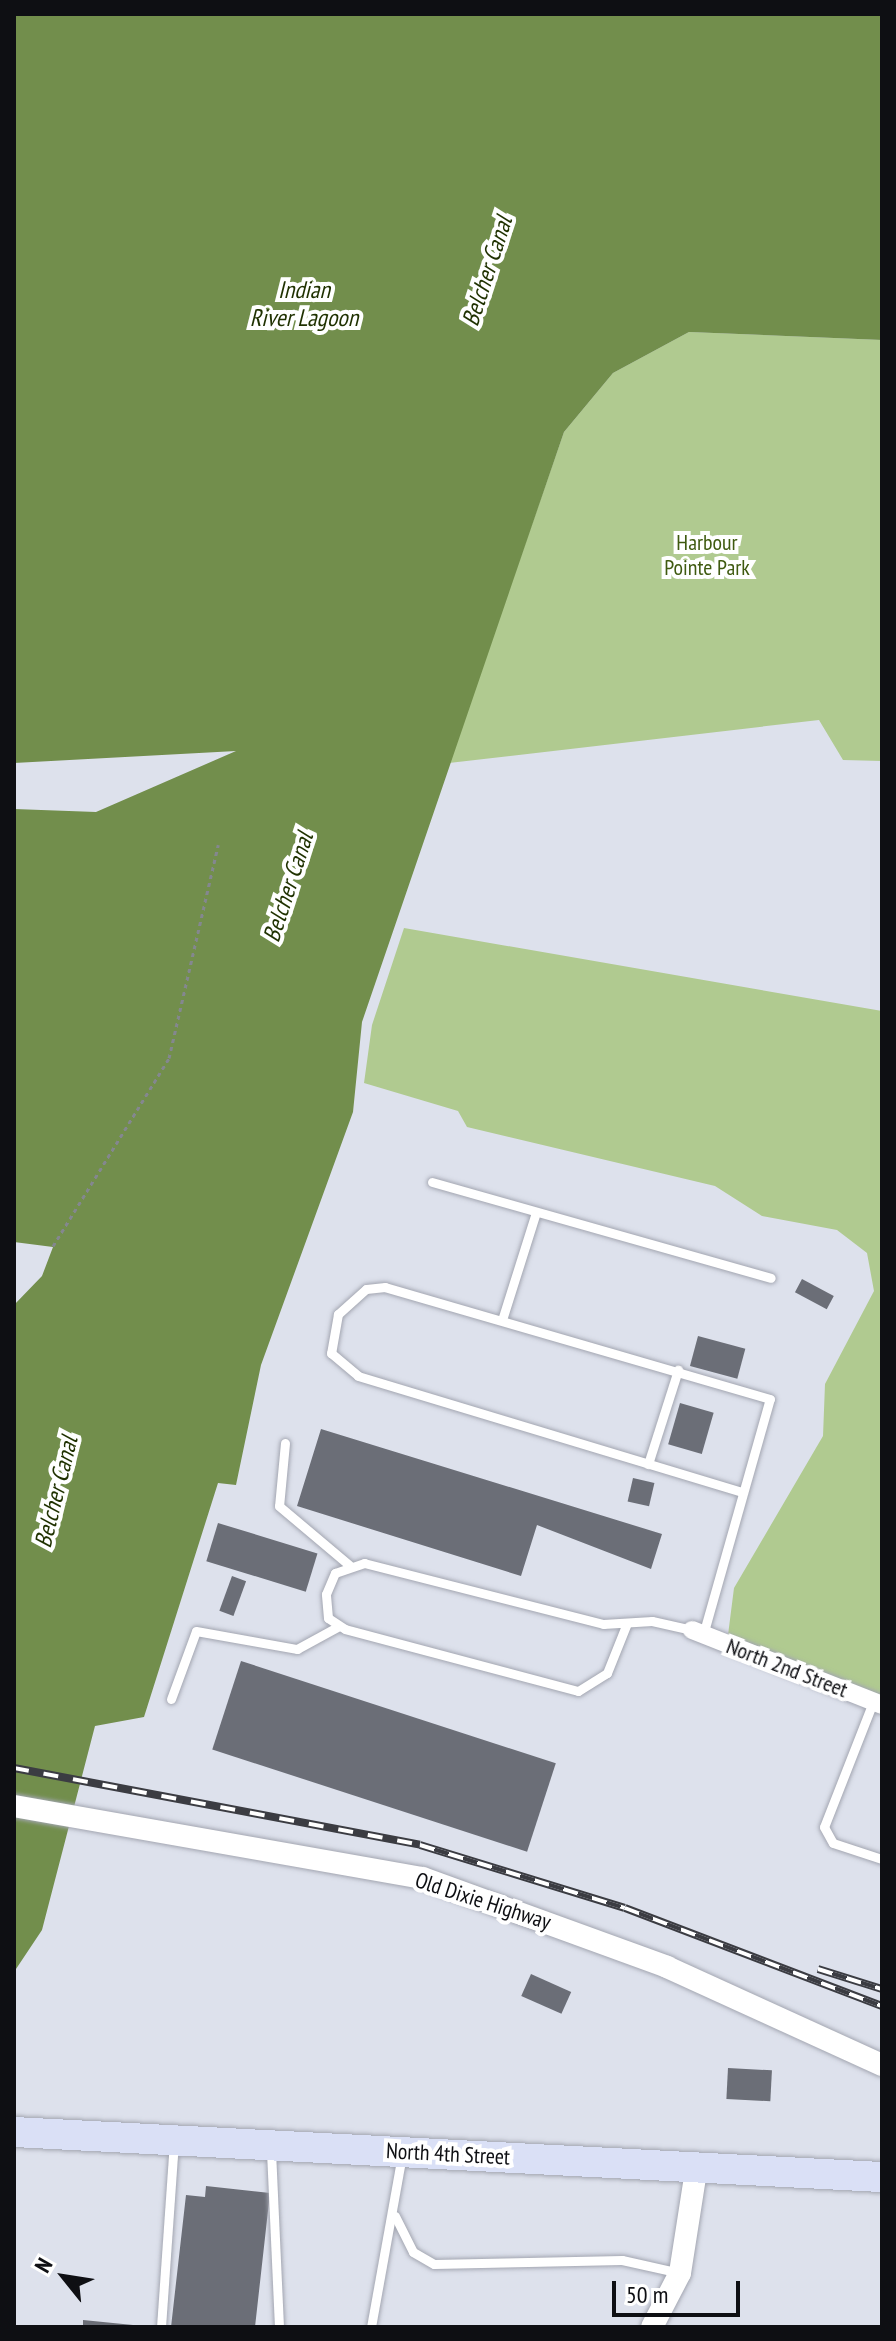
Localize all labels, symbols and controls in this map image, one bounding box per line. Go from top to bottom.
water label: Belcher Canal [456,213,518,329]
water label: Indian River Lagoon [250,276,358,332]
park label: Harbour Pointe Park [664,529,750,580]
water label: Belcher Canal [257,829,319,945]
water label: Belcher Canal [28,1433,84,1551]
street label: North 2nd Street [723,1633,851,1703]
street label: Old Dixie Highway [412,1867,554,1935]
street label: North 4th Street [385,2138,511,2170]
north arrow [24,2237,104,2317]
text: N [28,2253,58,2277]
scale bar [616,2265,744,2315]
text: 50 m [626,2279,668,2310]

